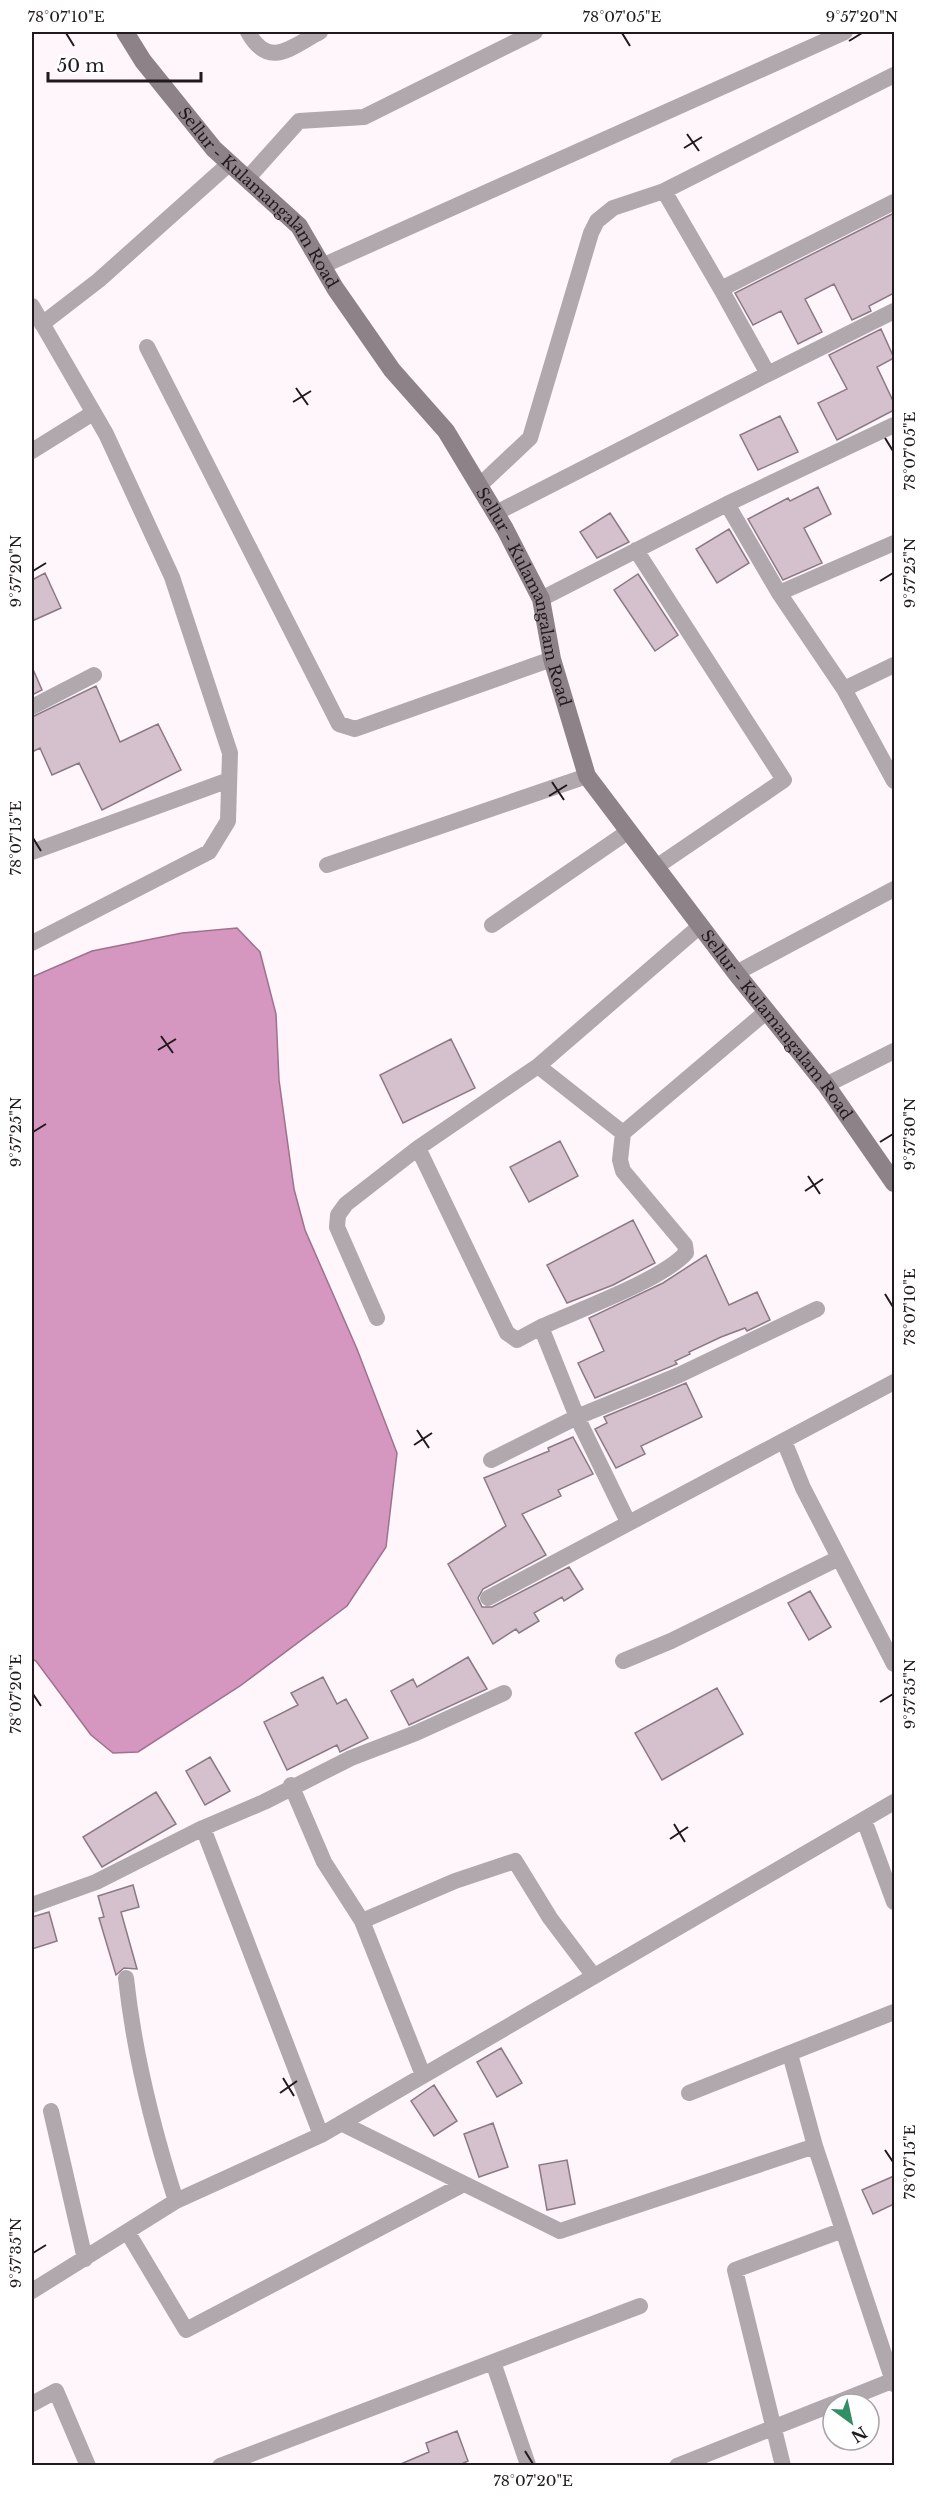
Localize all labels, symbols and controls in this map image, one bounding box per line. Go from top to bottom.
text: 78°07'10"E [27,7,105,26]
text: 78°07'05"E [583,7,662,26]
text: 9°57'20"N [826,7,898,26]
scale bar [48,45,201,83]
text: 50 m [57,55,105,77]
street label: Sellur - Kulamangalam Road [174,103,343,292]
text: 78°07'05"E [900,411,919,490]
street label: Sellur - Kulamangalam Road [472,483,576,709]
text: 9°57'20"N [6,535,25,607]
text: 9°57'25"N [900,538,919,608]
text: 78°07'15"E [6,800,25,875]
street label: Sellur - Kulamangalam Road [697,926,857,1124]
text: 9°57'25"N [6,1097,25,1167]
text: 9°57'30"N [900,1098,919,1170]
text: 78°07'10"E [900,1268,919,1346]
text: 78°07'20"E [6,1654,25,1734]
text: 9°57'35"N [900,1659,919,1729]
text: 78°07'15"E [900,2124,919,2199]
text: 9°57'35"N [6,2218,25,2288]
north arrow [821,2392,881,2452]
text: N [847,2422,871,2447]
text: 78°07'20"E [493,2471,573,2490]

